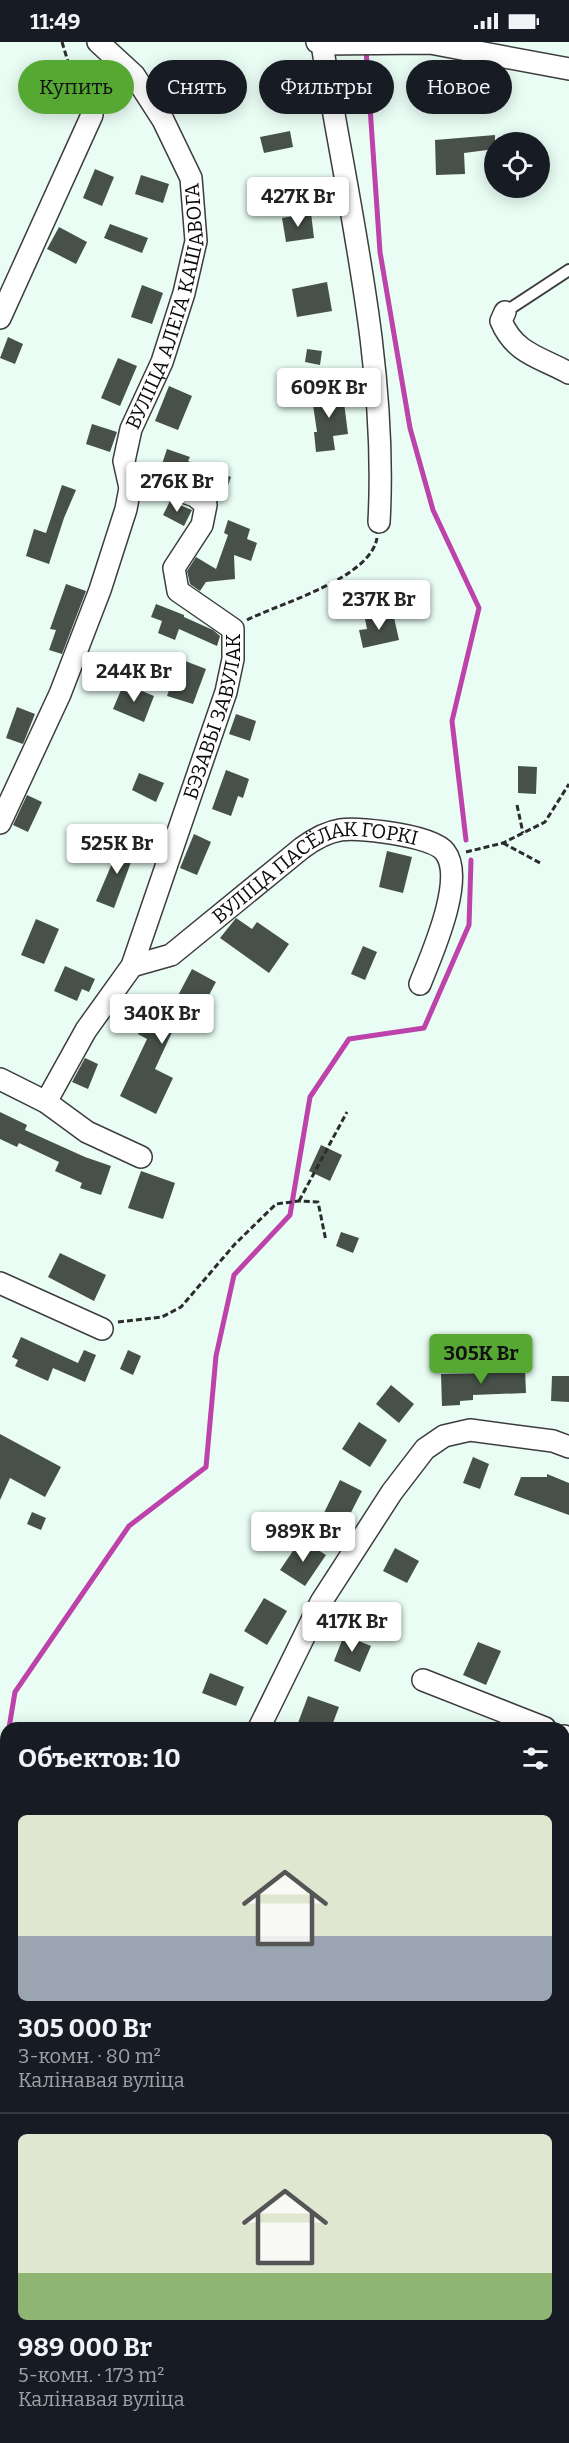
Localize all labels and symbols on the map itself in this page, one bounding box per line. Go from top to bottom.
pin: 427K Br [243,177,353,228]
street label: ВУЛІЦА АЛЕГА КАШАВОГА [121,181,208,433]
pin: 609K Br [274,368,384,419]
pin: 276K Br [122,462,232,513]
pin: 237K Br [324,580,434,631]
street label: БЭЗАВЫ ЗАВУЛАК [178,634,245,803]
pin: 244K Br [79,652,189,703]
street label: ВУЛІЦА ПАСЁЛАК ГОРКІ [207,817,421,928]
pin: 525K Br [62,824,172,875]
pin: 340K Br [107,994,217,1045]
pin: 305K Br [426,1334,536,1385]
pin: 989K Br [248,1512,358,1563]
pin: 417K Br [297,1602,407,1653]

